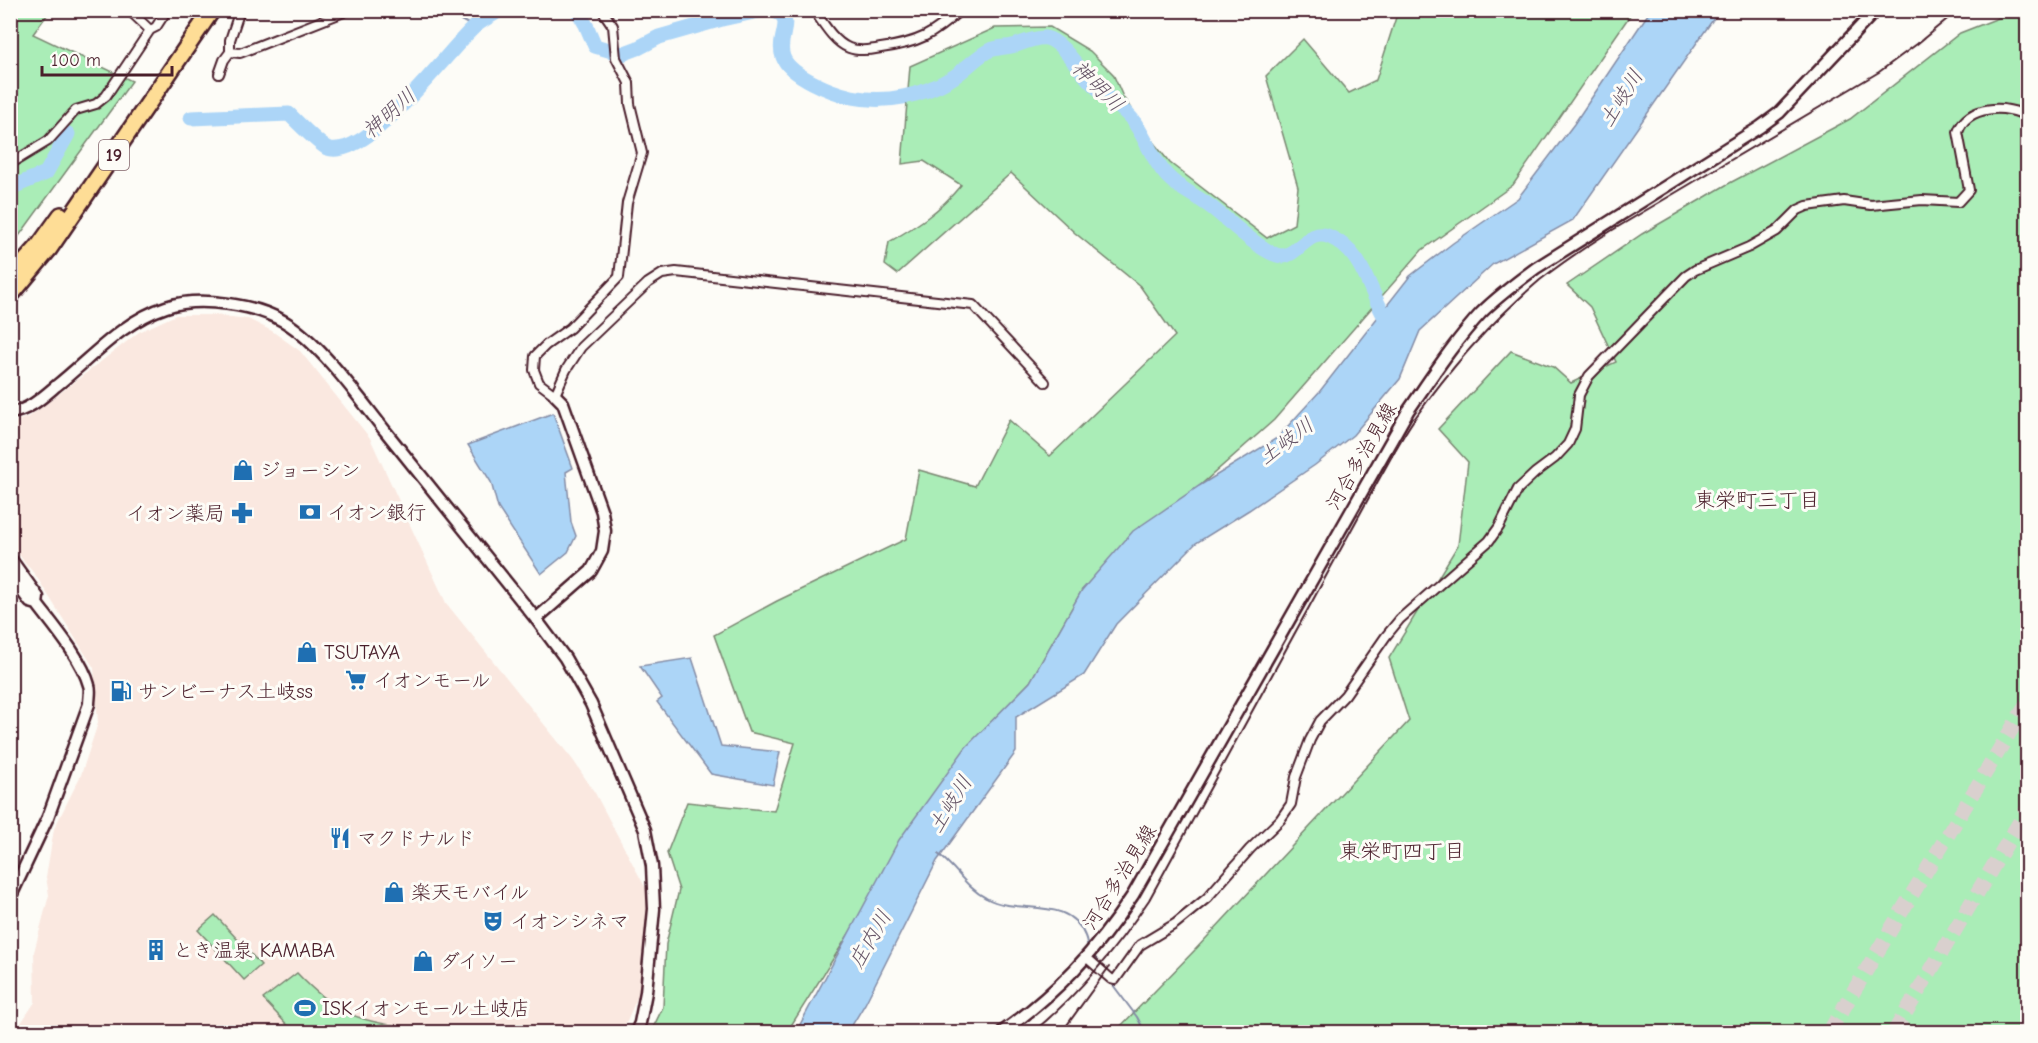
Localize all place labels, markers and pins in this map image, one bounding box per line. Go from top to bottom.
shop icon: ジョーシン [231,458,255,482]
place label: ジョーシン [260,459,360,482]
bank icon: イオン銀行 [298,500,322,524]
pharmacy icon: イオン薬局 [230,501,254,525]
place label: イオン銀行 [327,501,426,524]
place label: イオン薬局 [126,502,225,525]
shop icon: TSUTAYA [295,640,319,664]
place label: TSUTAYA [324,641,400,664]
supermarket icon: イオンモール [344,668,368,692]
place label: イオンモール [373,669,491,692]
fuel station icon: サンビーナス土岐ss [109,679,133,703]
place label: サンビーナス土岐ss [138,680,313,703]
restaurant icon: マクドナルド [328,826,352,850]
place label: マクドナルド [357,827,475,850]
shop icon: 楽天モバイル [382,880,406,904]
place label: 楽天モバイル [411,881,530,904]
theatre icon: イオンシネマ [481,909,505,933]
place label: イオンシネマ [510,910,629,933]
building icon: とき温泉 KAMABA [144,938,168,962]
place label: とき温泉 KAMABA [173,939,335,962]
shop icon: ダイソー [411,949,435,973]
place label: ダイソー [440,950,518,973]
sports icon: ISKイオンモール土岐店 [293,996,317,1020]
place label: ISKイオンモール土岐店 [322,997,530,1020]

